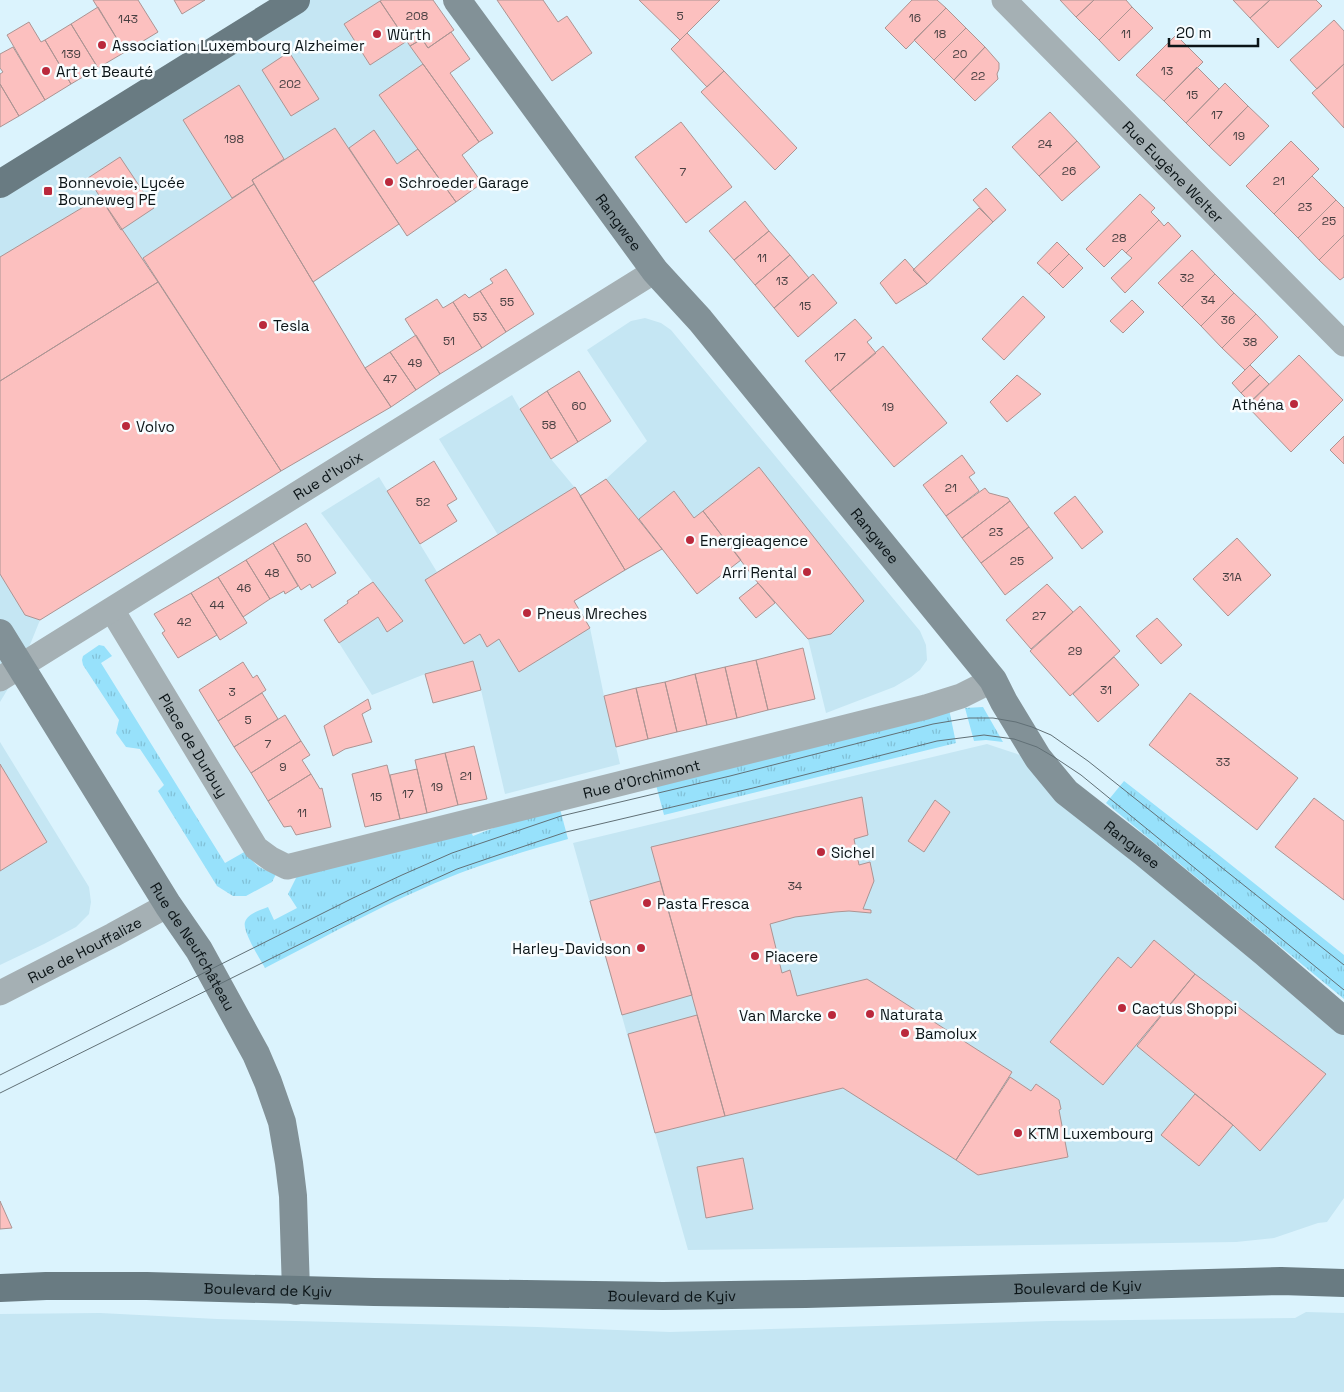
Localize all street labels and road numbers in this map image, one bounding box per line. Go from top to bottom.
street label: Rue Eugène Welter [1119,116,1228,227]
street label: Rangwee [592,190,647,255]
street label: Rue d'Ivoix [289,446,366,504]
street label: Rangwee [847,504,904,567]
street label: Place de Durbuy [155,690,232,801]
street label: Rue d'Orchimont [581,754,702,802]
street label: Rangwee [1100,816,1165,872]
street label: Rue de Neufchâteau [147,878,240,1014]
street label: Rue de Houffalize [24,912,145,987]
street label: Boulevard de Kyiv [1013,1275,1142,1298]
street label: Boulevard de Kyiv [203,1278,332,1300]
street label: Boulevard de Kyiv [607,1285,736,1306]

